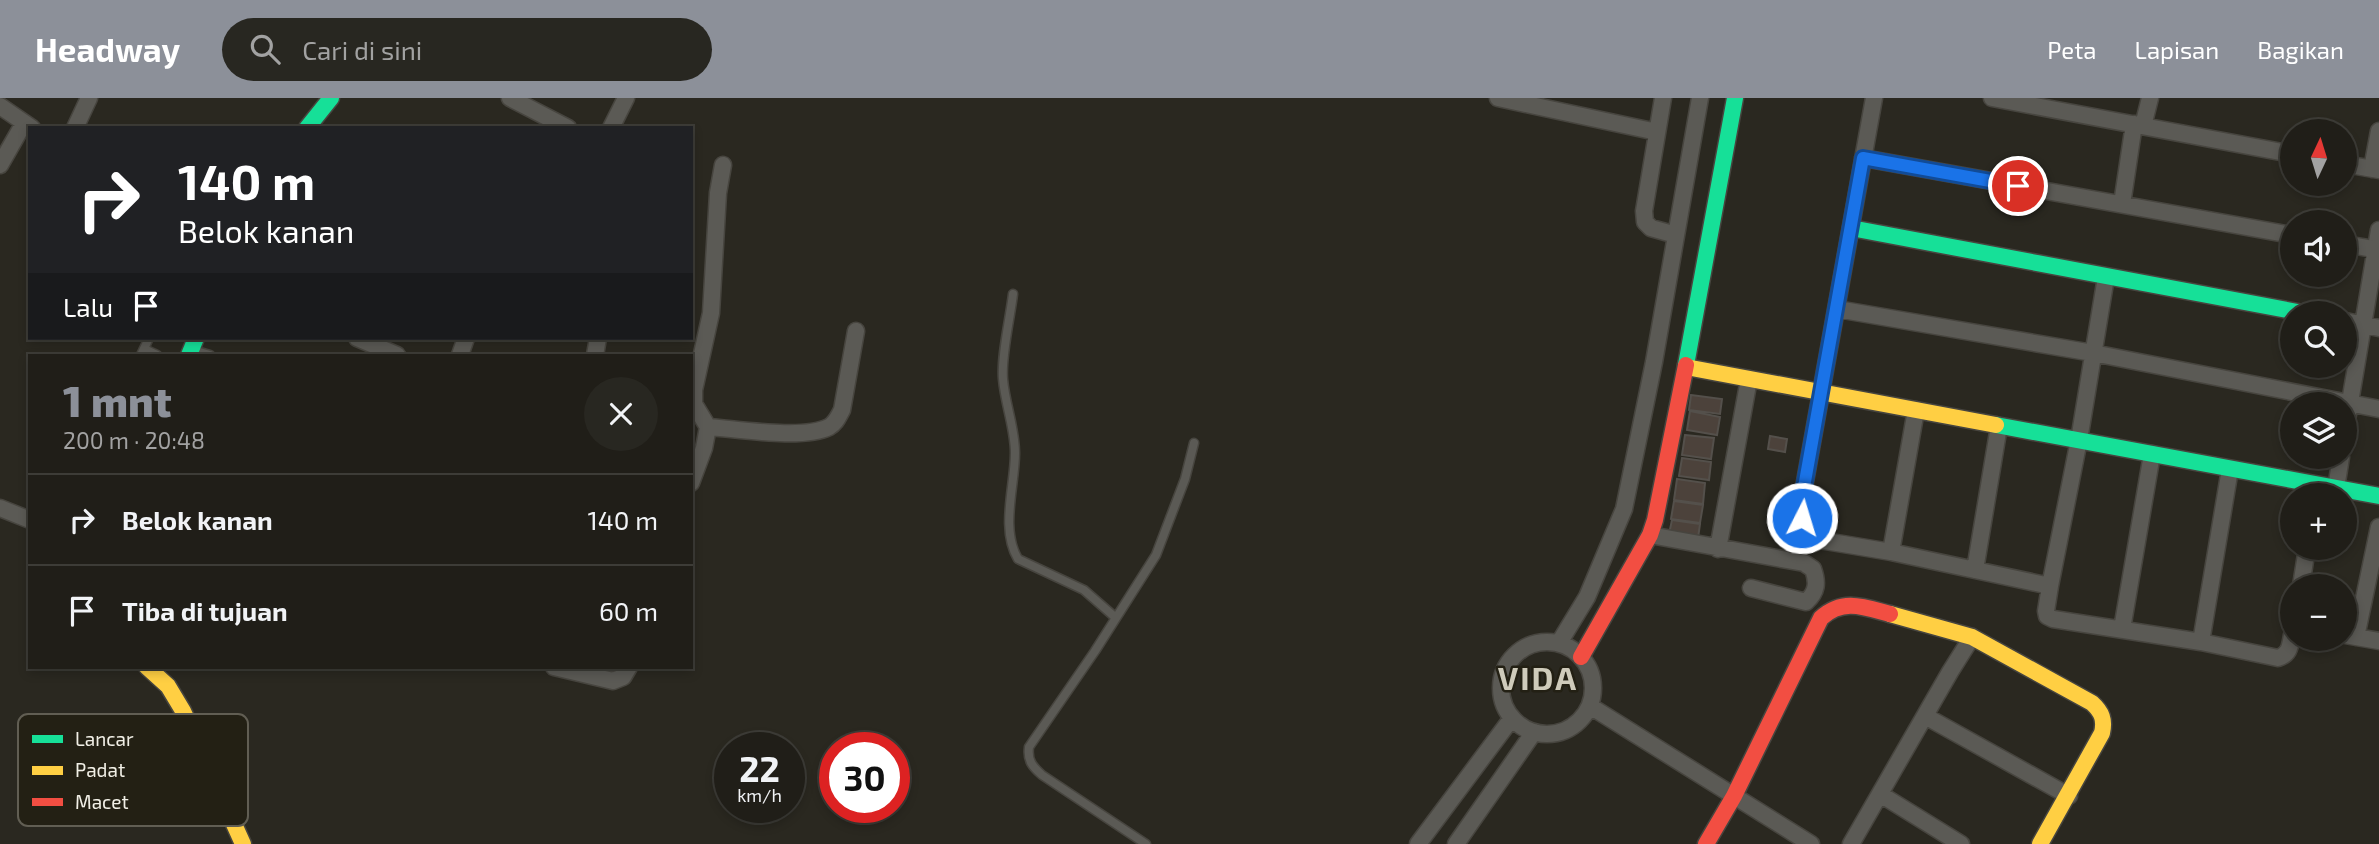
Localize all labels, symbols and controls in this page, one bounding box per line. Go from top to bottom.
search box [222,18,712,81]
text: Headway [35,29,180,69]
icon: search [246,30,284,68]
text: Cari di sini [302,34,422,65]
text: Peta [2047,35,2097,64]
text: Lapisan [2135,35,2219,64]
text: Bagikan [2257,35,2344,64]
north arrow [2280,119,2357,196]
map controls [2280,119,2357,651]
text: 140 m [178,151,315,210]
icon: right [63,154,154,245]
pin [1988,156,2048,216]
icon: arrive [1999,167,2037,205]
button: sound [2280,210,2357,287]
text: Belok kanan [178,211,354,249]
icon: arrive [127,287,165,325]
text: Lalu [63,291,113,322]
button: search [2280,301,2357,378]
text: 1 mnt [63,375,172,425]
button: close [584,377,658,451]
button: layers [2280,392,2357,469]
text: 200 m · 20:48 [63,426,205,454]
position arrow [1765,481,1839,555]
button: + [2280,483,2357,560]
icon: right [63,501,101,539]
text: Belok kanan [122,504,273,535]
text: 140 m [587,504,658,535]
button: − [2280,574,2357,651]
icon: arrive [63,592,101,630]
text: Tiba di tujuan [122,595,288,626]
text: 60 m [599,595,658,626]
district label: VIDA [1498,658,1578,696]
legend [18,714,248,826]
text: Lancar [75,727,134,750]
speed limit sign: 30 [819,732,910,823]
text: 22 [739,747,780,789]
text: Padat [75,758,125,781]
text: km/h [737,784,782,806]
text: Macet [75,790,129,813]

